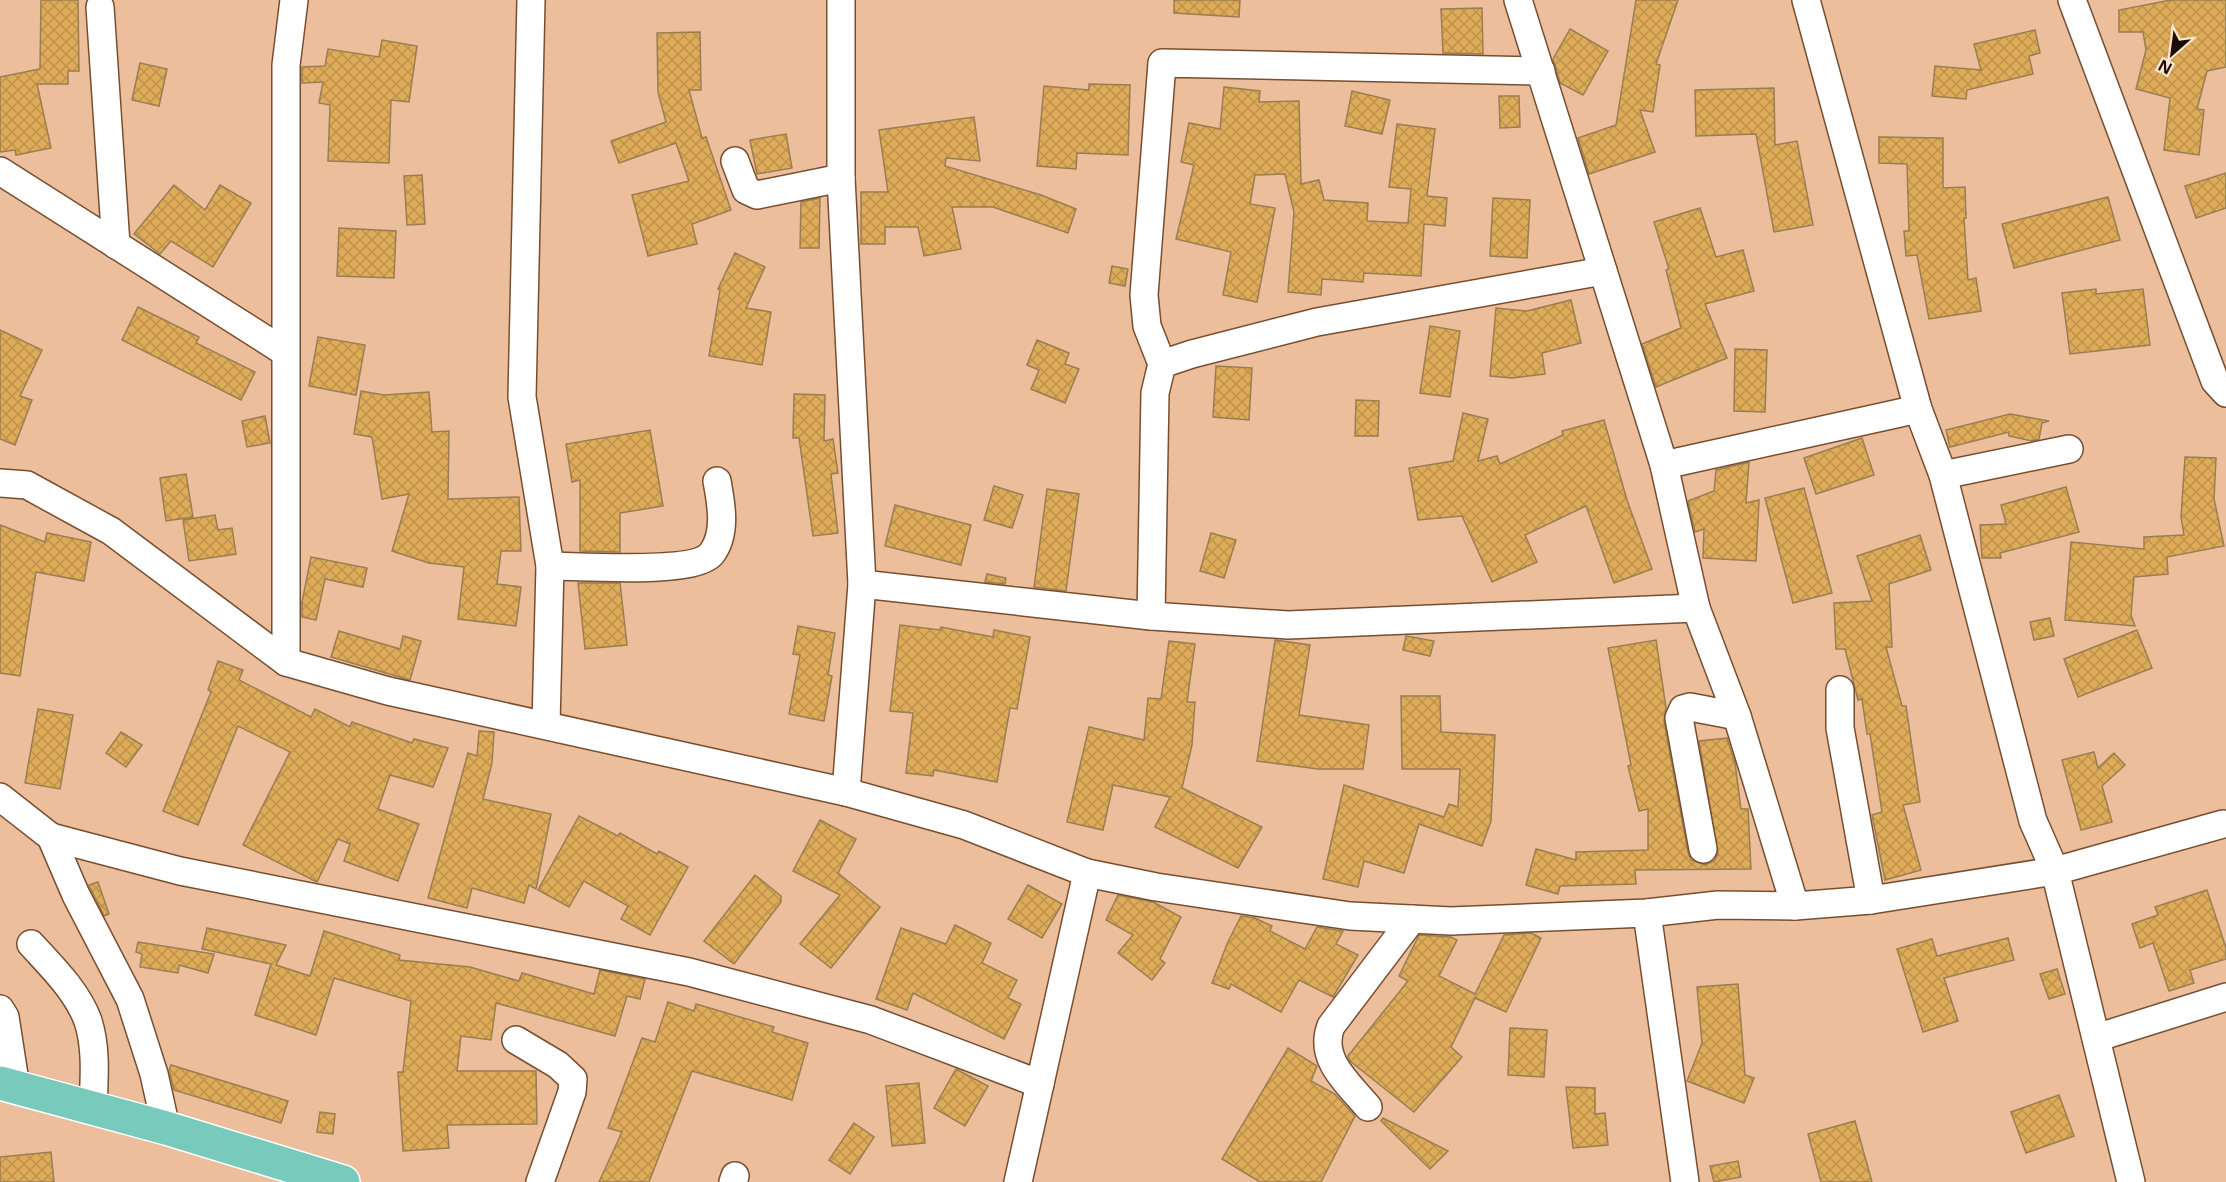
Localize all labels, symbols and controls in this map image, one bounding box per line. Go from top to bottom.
north arrow [2142,24,2202,84]
text: N [2154,54,2176,80]

